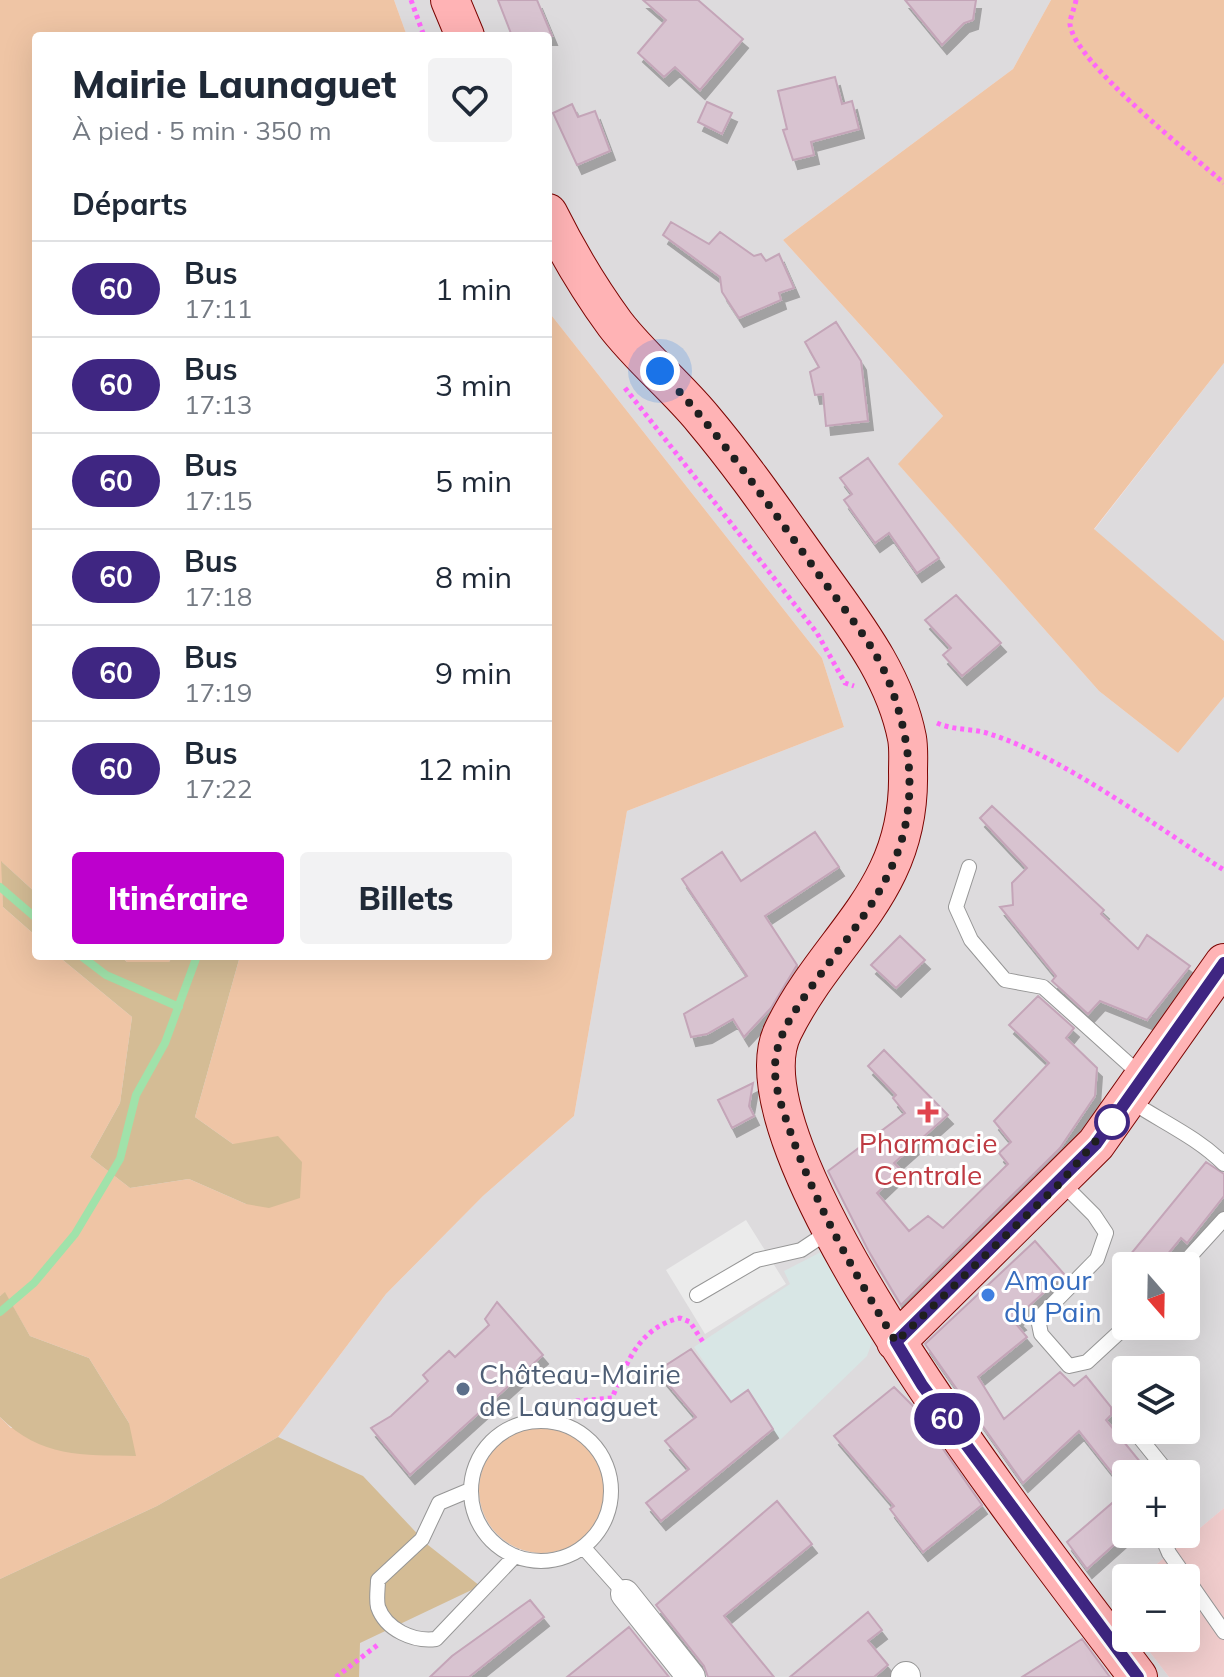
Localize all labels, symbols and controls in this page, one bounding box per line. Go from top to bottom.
button: heart [428,58,512,142]
text: Mairie Launaguet [72,60,396,108]
text: À pied · 5 min · 350 m [72,114,332,147]
text: Départs [72,185,188,223]
text: Bus [184,254,238,292]
text: 1 min [435,270,512,308]
text: 60 [99,271,133,306]
text: 17:11 [184,292,252,325]
text: Bus [184,350,238,388]
your location [640,351,680,391]
text: 3 min [435,366,512,404]
text: 60 [99,367,133,402]
text: 17:13 [184,388,252,421]
text: Bus [184,446,238,484]
text: 5 min [435,462,512,500]
text: 60 [99,463,133,498]
text: 17:15 [184,484,252,517]
text: Bus [184,542,238,580]
text: 8 min [435,558,512,596]
text: 60 [99,559,133,594]
text: 17:18 [184,580,252,613]
text: Bus [184,638,238,676]
text: 9 min [435,654,512,692]
text: 60 [99,655,133,690]
text: 17:19 [184,676,252,709]
text: Bus [184,734,238,772]
text: 12 min [417,750,512,788]
text: 60 [99,751,133,786]
text: 17:22 [184,772,252,805]
button: Itinéraire [72,852,284,944]
button: Billets [300,852,512,944]
marker: Pharmacie Centrale [919,1103,937,1121]
unlabelled marker [1095,1105,1129,1139]
place label: Pharmacie Centrale [859,1125,997,1192]
north arrow [1112,1252,1200,1340]
map controls [1112,1252,1200,1652]
place label: Amour du Pain [1004,1262,1102,1329]
marker: Amour du Pain [979,1286,997,1304]
place label: Château-Mairie de Launaguet [479,1356,681,1423]
button: layers [1112,1356,1200,1444]
marker: Château-Mairie de Launaguet [454,1380,472,1398]
line badge: 60 [911,1393,983,1445]
text: 60 [930,1401,964,1436]
button: + [1112,1460,1200,1548]
button: − [1112,1564,1200,1652]

